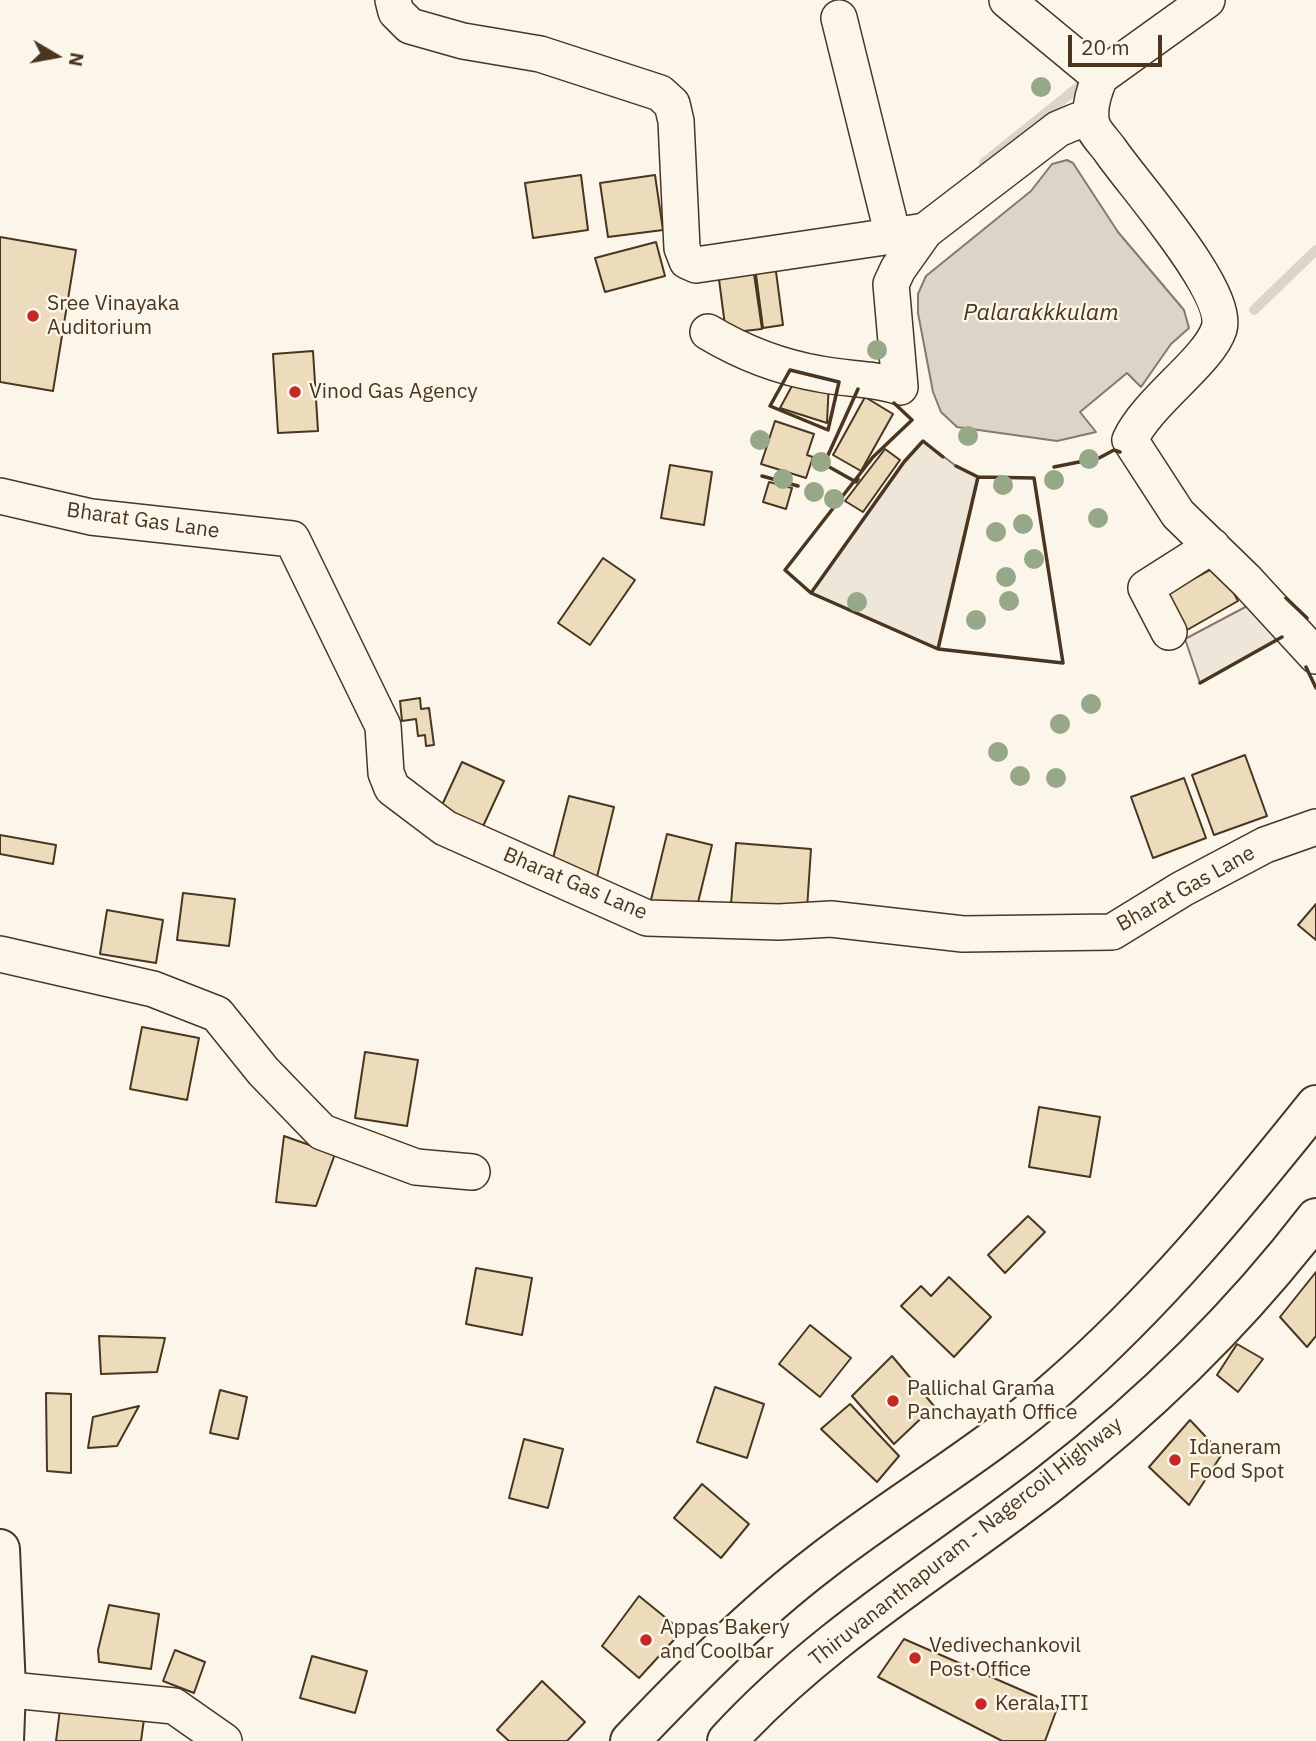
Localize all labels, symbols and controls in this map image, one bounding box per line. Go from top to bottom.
north arrow [21,21,91,91]
scale bar [1071,21,1166,65]
text: 20 m [1081,33,1130,61]
text: N [64,51,90,69]
place label: Sree Vinayaka Auditorium [47,291,179,341]
water label: Palarakkkulam [963,299,1119,327]
marker: Sree Vinayaka Auditorium [25,308,41,324]
place label: Vinod Gas Agency [309,379,478,405]
marker: Vinod Gas Agency [287,384,303,400]
street label: Bharat Gas Lane [65,498,221,544]
street label: Bharat Gas Lane [1112,841,1260,937]
street label: Bharat Gas Lane [499,842,651,926]
place label: Pallichal Grama Panchayath Office [907,1376,1077,1426]
marker: Pallichal Grama Panchayath Office [885,1393,901,1409]
street label: Thiruvananthapuram - Nagercoil Highway [805,1412,1127,1672]
place label: Idaneram Food Spot [1189,1435,1284,1485]
marker: Idaneram Food Spot [1167,1452,1183,1468]
place label: Appas Bakery and Coolbar [660,1615,790,1665]
marker: Appas Bakery and Coolbar [638,1632,654,1648]
place label: Vedivechankovil Post Office [929,1633,1081,1683]
marker: Vedivechankovil Post Office [907,1650,923,1666]
place label: Kerala ITI [995,1691,1089,1717]
marker: Kerala ITI [973,1696,989,1712]

